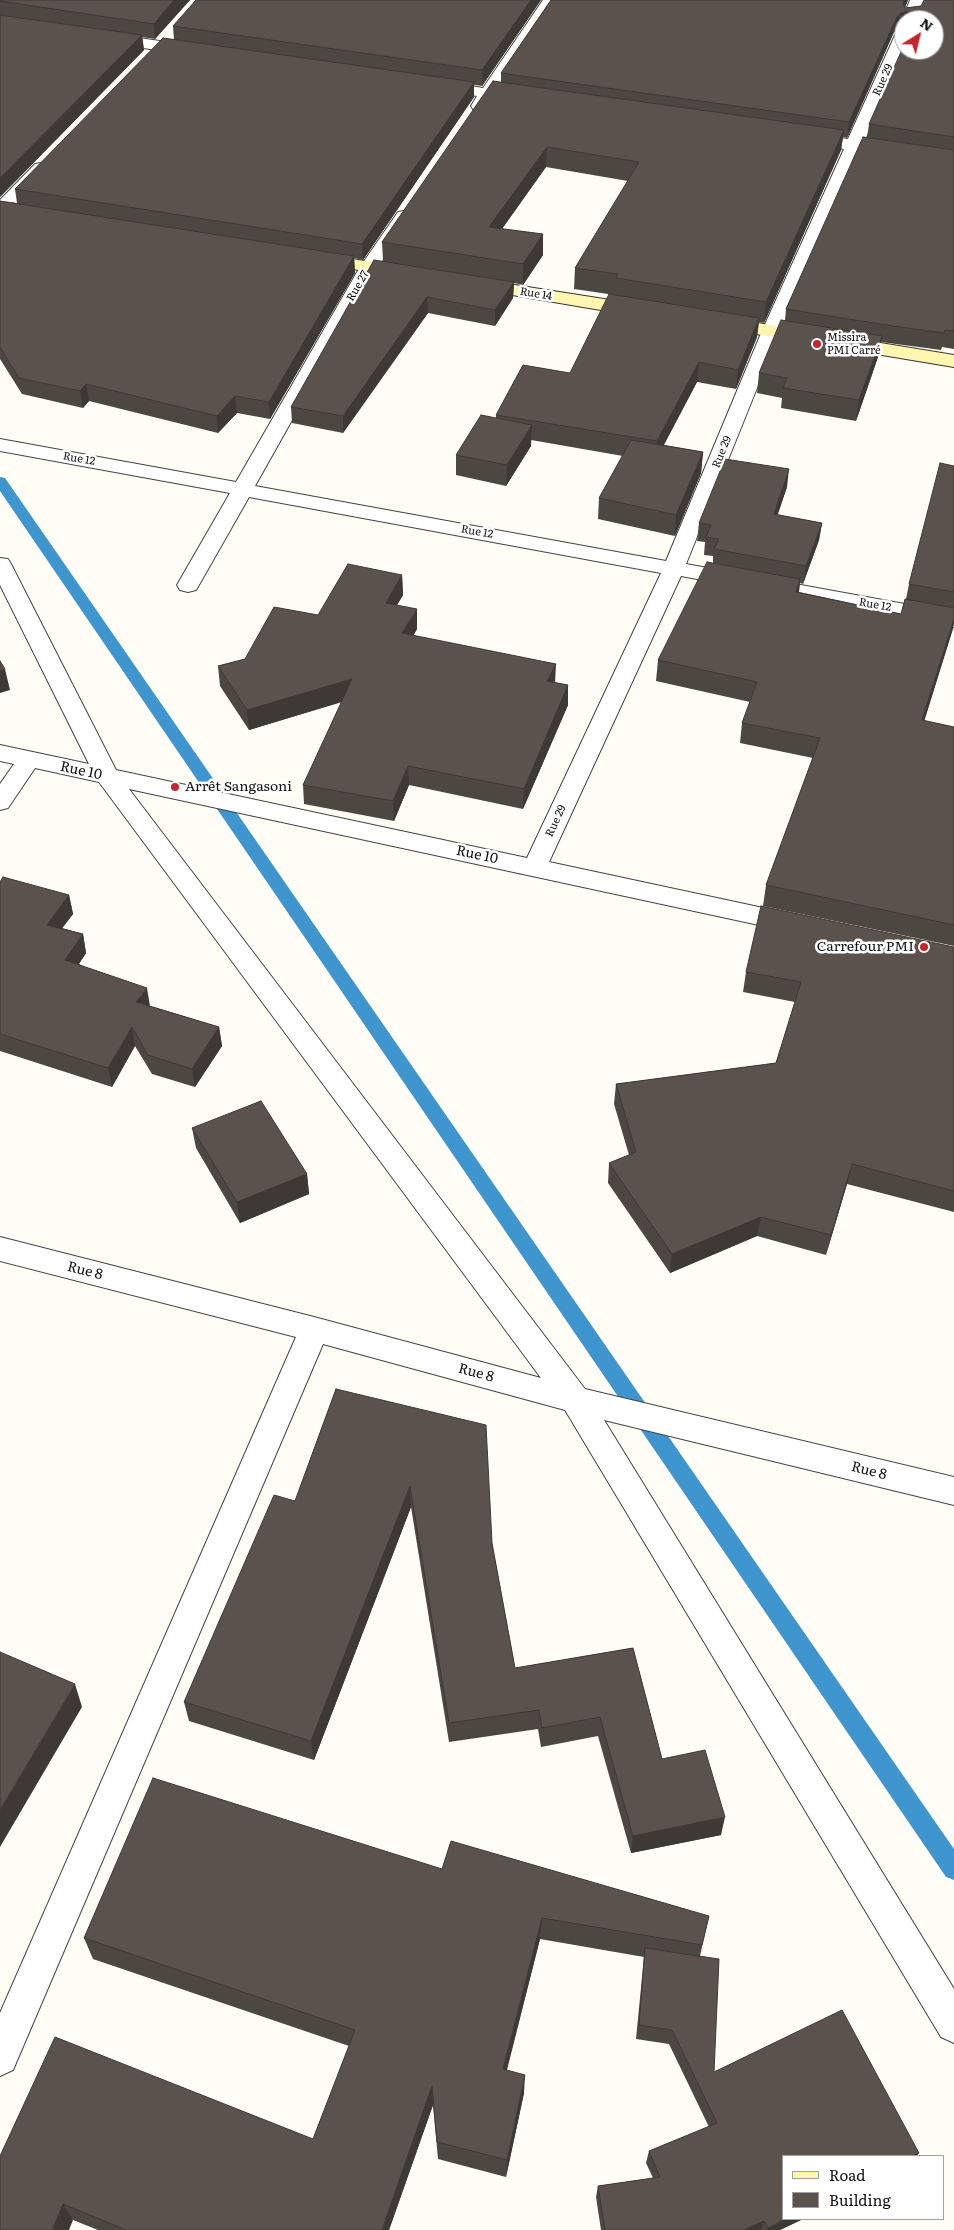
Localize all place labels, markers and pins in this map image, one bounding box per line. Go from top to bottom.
place label: Missira PMI Carré [827,331,881,357]
marker: Missira PMI Carré [811,338,823,350]
place label: Arrêt Sangasoni [185,779,292,795]
marker: Arrêt Sangasoni [169,781,181,793]
place label: Carrefour PMI [817,939,914,955]
marker: Carrefour PMI [918,941,930,953]

